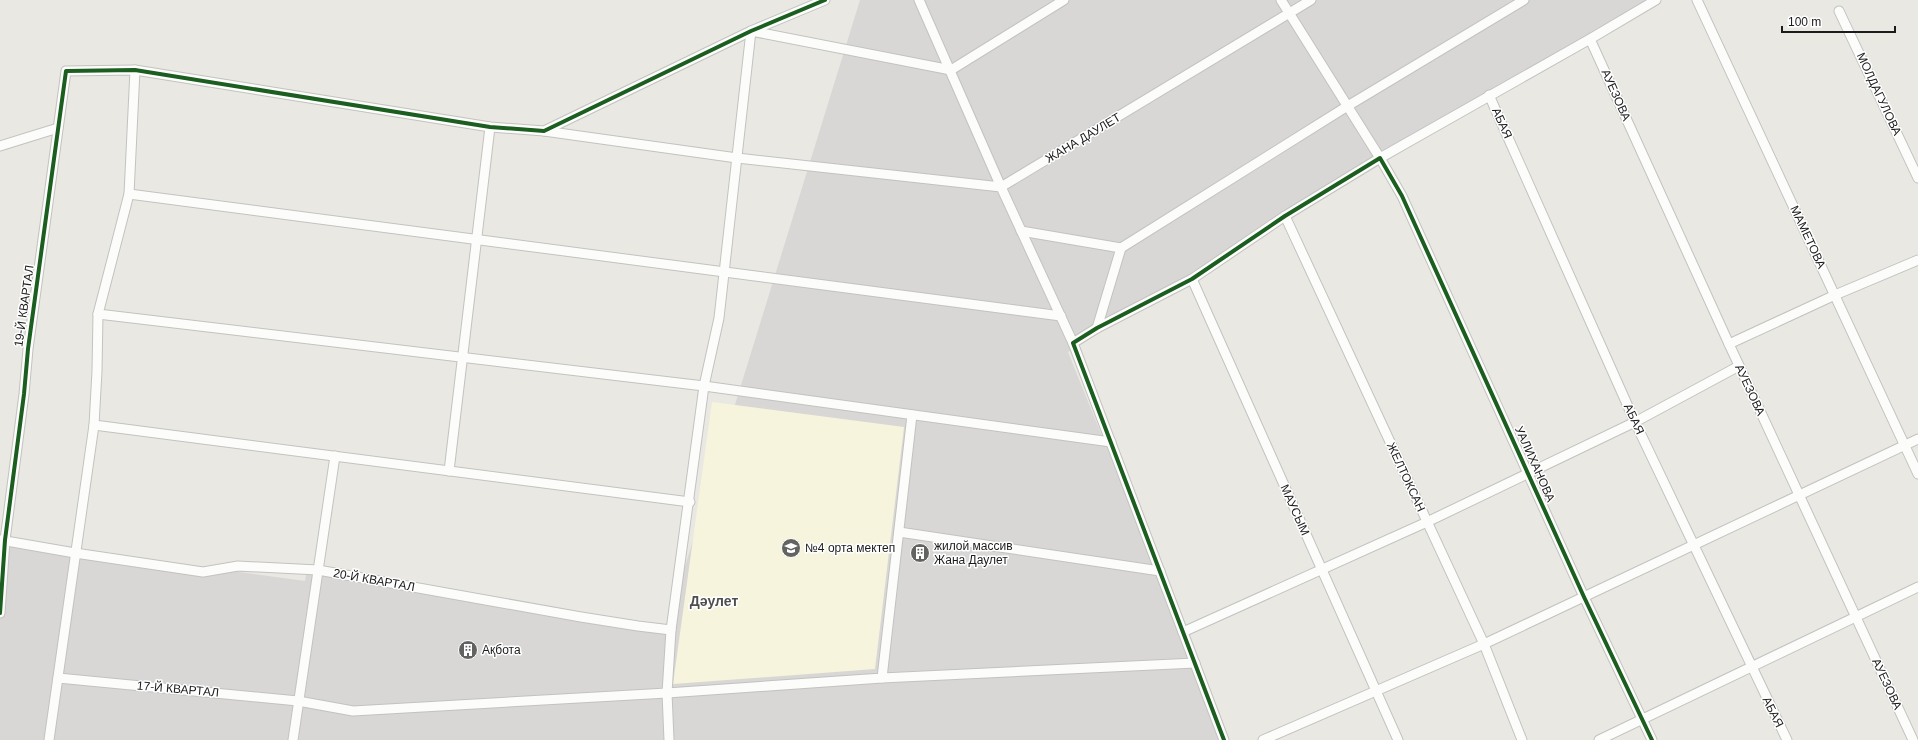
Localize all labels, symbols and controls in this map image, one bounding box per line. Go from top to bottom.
scale bar [1782,8,1895,34]
text: 100 m [1788,15,1821,29]
street label: МОЛДАГУЛОВА [1854,50,1904,138]
street label: АУЕЗОВА [1598,67,1634,123]
street label: АБАЯ [1489,105,1515,141]
street label: ЖАНА ДАУЛЕТ [1043,110,1124,166]
street label: МАМЕТОВА [1787,203,1829,271]
street label: 19-Й КВАРТАЛ [10,264,37,348]
street label: АУЕЗОВА [1732,362,1768,418]
street label: АБАЯ [1621,401,1647,437]
street label: УАЛИХАНОВА [1512,424,1558,504]
street label: ЖЕЛТОКСАН [1384,440,1428,514]
street label: МАУСЫМ [1278,482,1312,538]
school or university icon: №4 орта мектеп [780,537,802,559]
place label: жилой массив Жана Даулет [934,539,1013,567]
place label: №4 орта мектеп [805,541,895,555]
building icon: жилой массив Жана Даулет [909,542,931,564]
street label: 20-Й КВАРТАЛ [332,565,416,594]
district label: Дәулет [690,593,738,609]
building icon: Ақбота [457,639,479,661]
place label: Ақбота [482,643,521,657]
street label: АУЕЗОВА [1869,656,1905,712]
street label: 17-Й КВАРТАЛ [136,677,220,700]
street label: АБАЯ [1760,694,1786,730]

